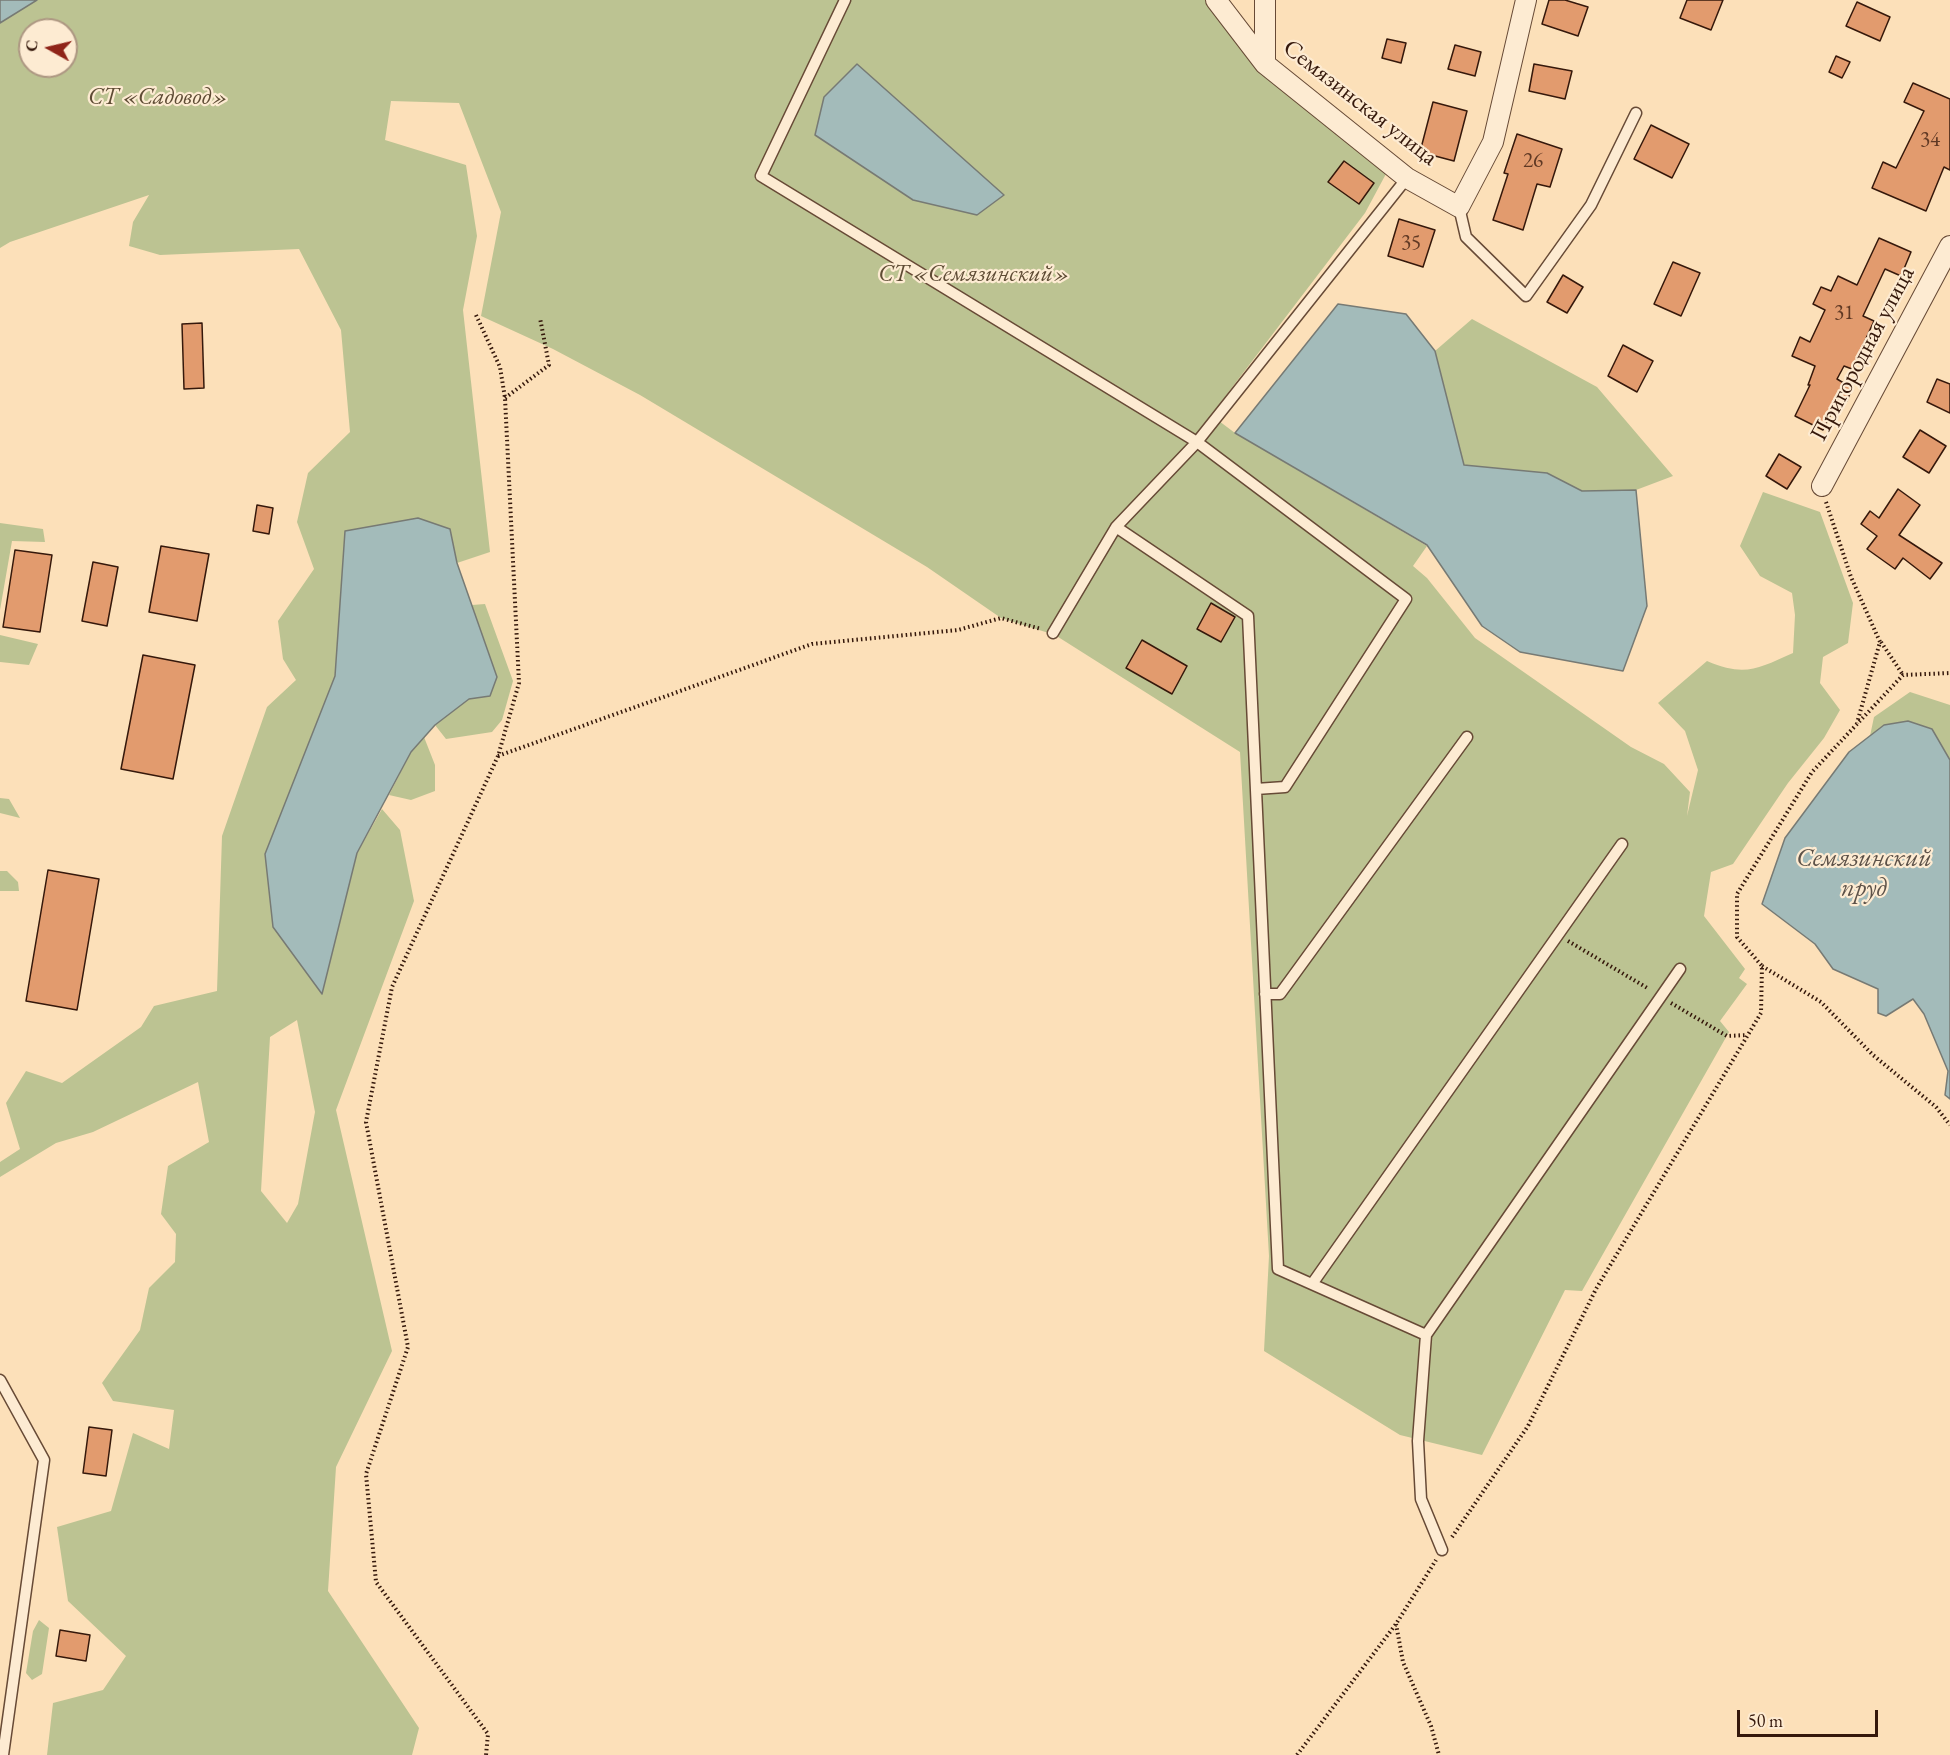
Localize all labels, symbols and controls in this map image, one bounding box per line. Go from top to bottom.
north arrow [18,18,78,78]
street label: Семязинская улица [1277,34,1443,172]
text: С [20,39,43,53]
park label: СТ «Садовод» [88,83,228,111]
house number: 34 [1920,127,1940,153]
house number: 26 [1523,148,1543,174]
house number: 35 [1401,230,1421,256]
park label: СТ «Семязинский» [878,260,1070,288]
street label: Пригородная улица [1805,262,1921,446]
house number: 31 [1834,300,1854,326]
water label: Семязинский пруд [1796,843,1932,904]
scale bar [1740,1698,1881,1736]
text: 50 m [1748,1709,1783,1732]

